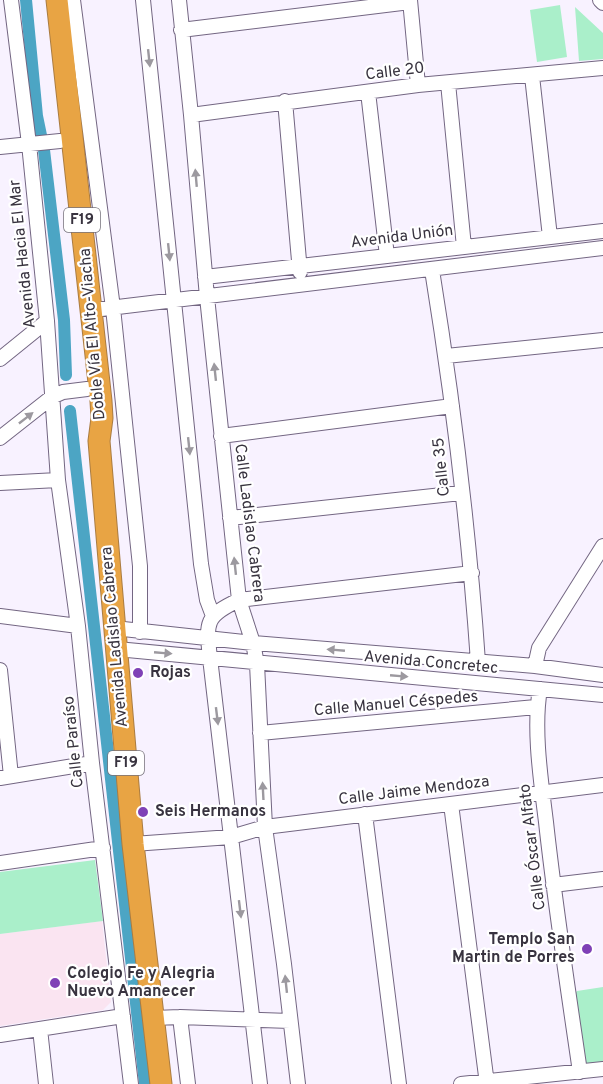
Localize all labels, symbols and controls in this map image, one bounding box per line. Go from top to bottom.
one-way arrow [144,49,154,68]
street label: Calle 20 [364,58,426,86]
one-way arrow [192,168,201,187]
street label: Avenida Hacia El Mar [5,179,41,329]
road number: F19 [64,208,100,232]
street label: Avenida Unión [350,221,454,253]
one-way arrow [164,243,174,262]
street label: Doble Vía El Alto-Viacha [76,247,110,421]
one-way arrow [210,363,219,382]
one-way arrow [18,411,34,424]
one-way arrow [184,437,194,456]
street label: Calle 35 [429,437,455,497]
street label: Calle Ladislao Cabrera [229,442,269,604]
street label: Avenida Ladislao Cabrera [97,546,133,728]
one-way arrow [230,556,240,575]
one-way arrow [326,645,345,655]
street label: Avenida Concretec [363,647,499,679]
one-way arrow [154,648,173,658]
place label: Rojas [150,663,191,683]
marker: Rojas [131,666,145,680]
one-way arrow [389,672,408,681]
street label: Calle Manuel Céspedes [313,687,479,721]
street label: Calle Paraíso [59,695,89,789]
one-way arrow [212,706,221,725]
road number: F19 [108,751,144,775]
street label: Calle Jaime Mendoza [337,772,491,810]
one-way arrow [258,781,267,800]
street label: Calle Óscar Alfato [513,783,551,912]
place label: Seis Hermanos [155,802,266,822]
marker: Seis Hermanos [136,805,150,819]
one-way arrow [235,900,244,919]
place label: Templo San Martin de Porres [452,930,575,968]
marker: Templo San Martin de Porres [580,942,594,956]
place label: Colegio Fe y Alegria Nuevo Amanecer [67,964,215,1002]
one-way arrow [281,975,291,994]
marker: Colegio Fe y Alegria Nuevo Amanecer [48,976,62,990]

